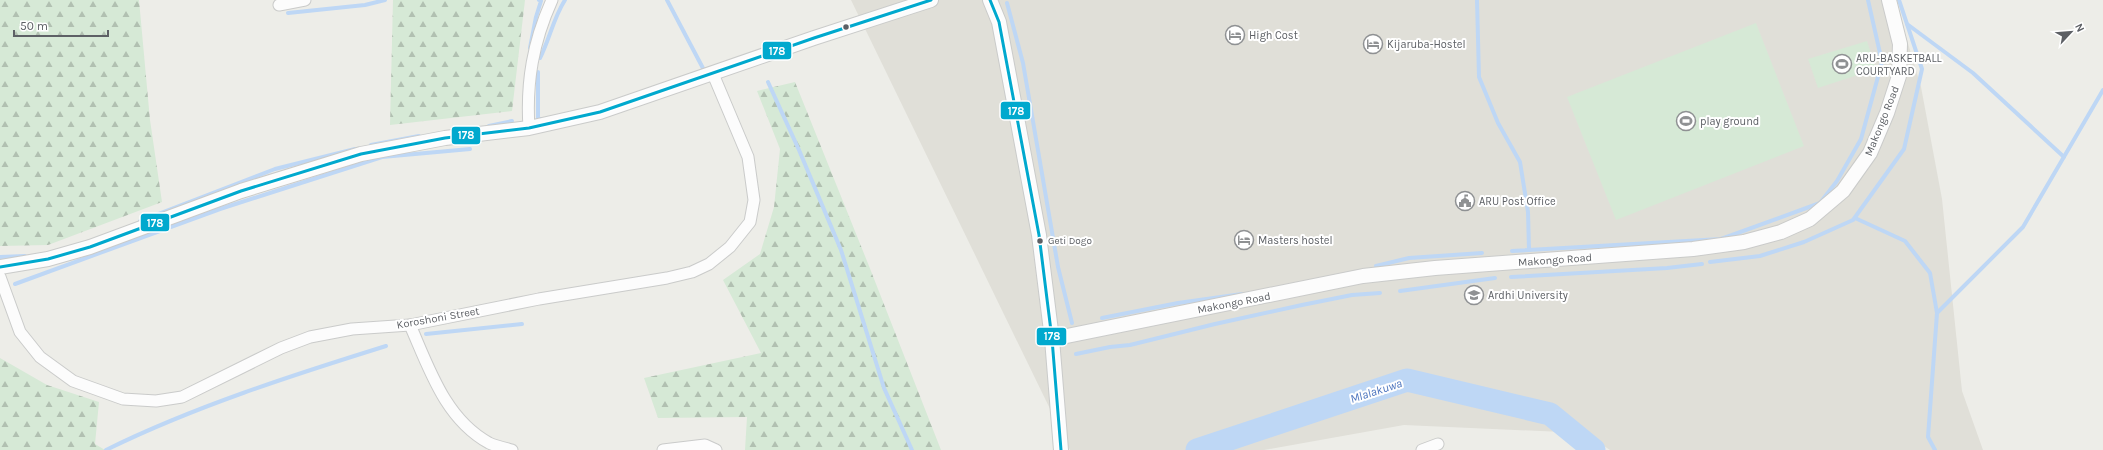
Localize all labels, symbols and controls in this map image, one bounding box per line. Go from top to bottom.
scale bar [14,12,108,38]
north arrow [2051,12,2091,52]
text: 50 m [20,19,48,33]
text: N [2072,21,2087,34]
unlabelled marker [841,22,851,32]
hotel icon: High Cost [1224,24,1246,46]
place label: High Cost [1249,29,1298,42]
hotel icon: Kijaruba-Hostel [1362,33,1384,55]
place label: Kijaruba-Hostel [1387,38,1466,51]
line badge: 178 [762,41,792,60]
text: 178 [769,45,785,58]
place label: ARU-BASKETBALL COURTYARD [1856,52,1943,78]
sports icon: ARU-BASKETBALL COURTYARD [1831,53,1853,75]
street label: Makongo Road [1862,84,1902,158]
line badge: 178 [1000,101,1031,120]
text: 178 [1008,105,1024,118]
sports icon: play ground [1675,110,1697,132]
place label: play ground [1700,115,1759,128]
line badge: 178 [451,126,481,145]
text: 178 [458,129,474,142]
public building icon: ARU Post Office [1454,190,1476,212]
place label: ARU Post Office [1479,195,1556,208]
line badge: 178 [140,213,170,232]
text: 178 [147,217,163,230]
hotel icon: Masters hostel [1233,229,1255,251]
place label: Masters hostel [1258,234,1333,247]
place label: Geti Dogo [1048,235,1092,247]
marker: Geti Dogo [1035,236,1045,246]
street label: Makongo Road [1517,251,1593,269]
school or university icon: Ardhi University [1463,284,1485,306]
place label: Ardhi University [1488,289,1568,302]
street label: Makongo Road [1196,290,1272,316]
street label: Koroshoni Street [396,304,480,332]
line badge: 178 [1036,327,1067,346]
text: 178 [1044,330,1060,343]
water label: Mlalakuwa [1348,376,1404,406]

